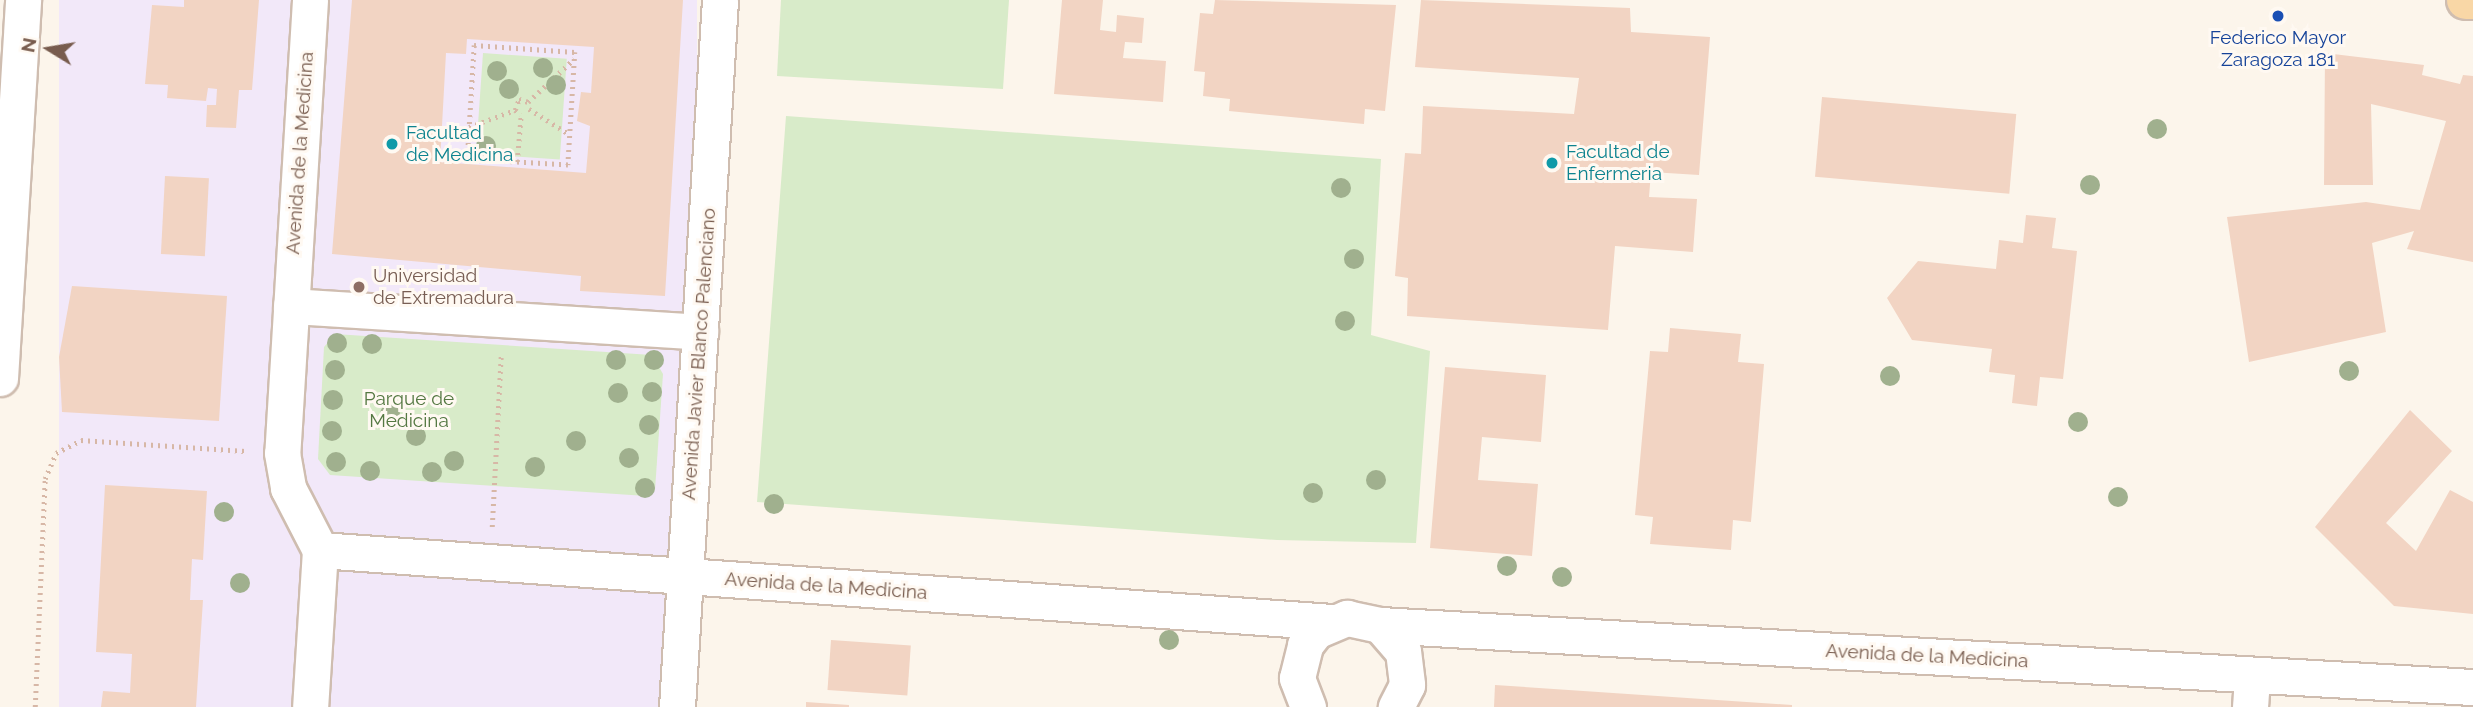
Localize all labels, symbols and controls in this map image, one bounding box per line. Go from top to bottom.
marker: Federico Mayor Zaragoza 181 [2270,8,2286,24]
north arrow [14,14,84,84]
place label: Federico Mayor Zaragoza 181 [2210,27,2346,71]
text: N [16,36,41,54]
street label: Avenida de la Medicina [282,51,318,255]
place label: Facultad de Medicina [406,122,513,166]
marker: Facultad de Medicina [384,136,400,152]
place label: Facultad de Enfermeria [1566,141,1670,185]
marker: Facultad de Enfermeria [1544,155,1560,171]
street label: Avenida Javier Blanco Palenciano [677,207,721,501]
place label: Universidad de Extremadura [373,265,514,309]
marker: Universidad de Extremadura [351,279,367,295]
park label: Parque de Medicina [364,388,454,432]
street label: Avenida de la Medicina [724,568,928,604]
street label: Avenida de la Medicina [1825,639,2029,673]

